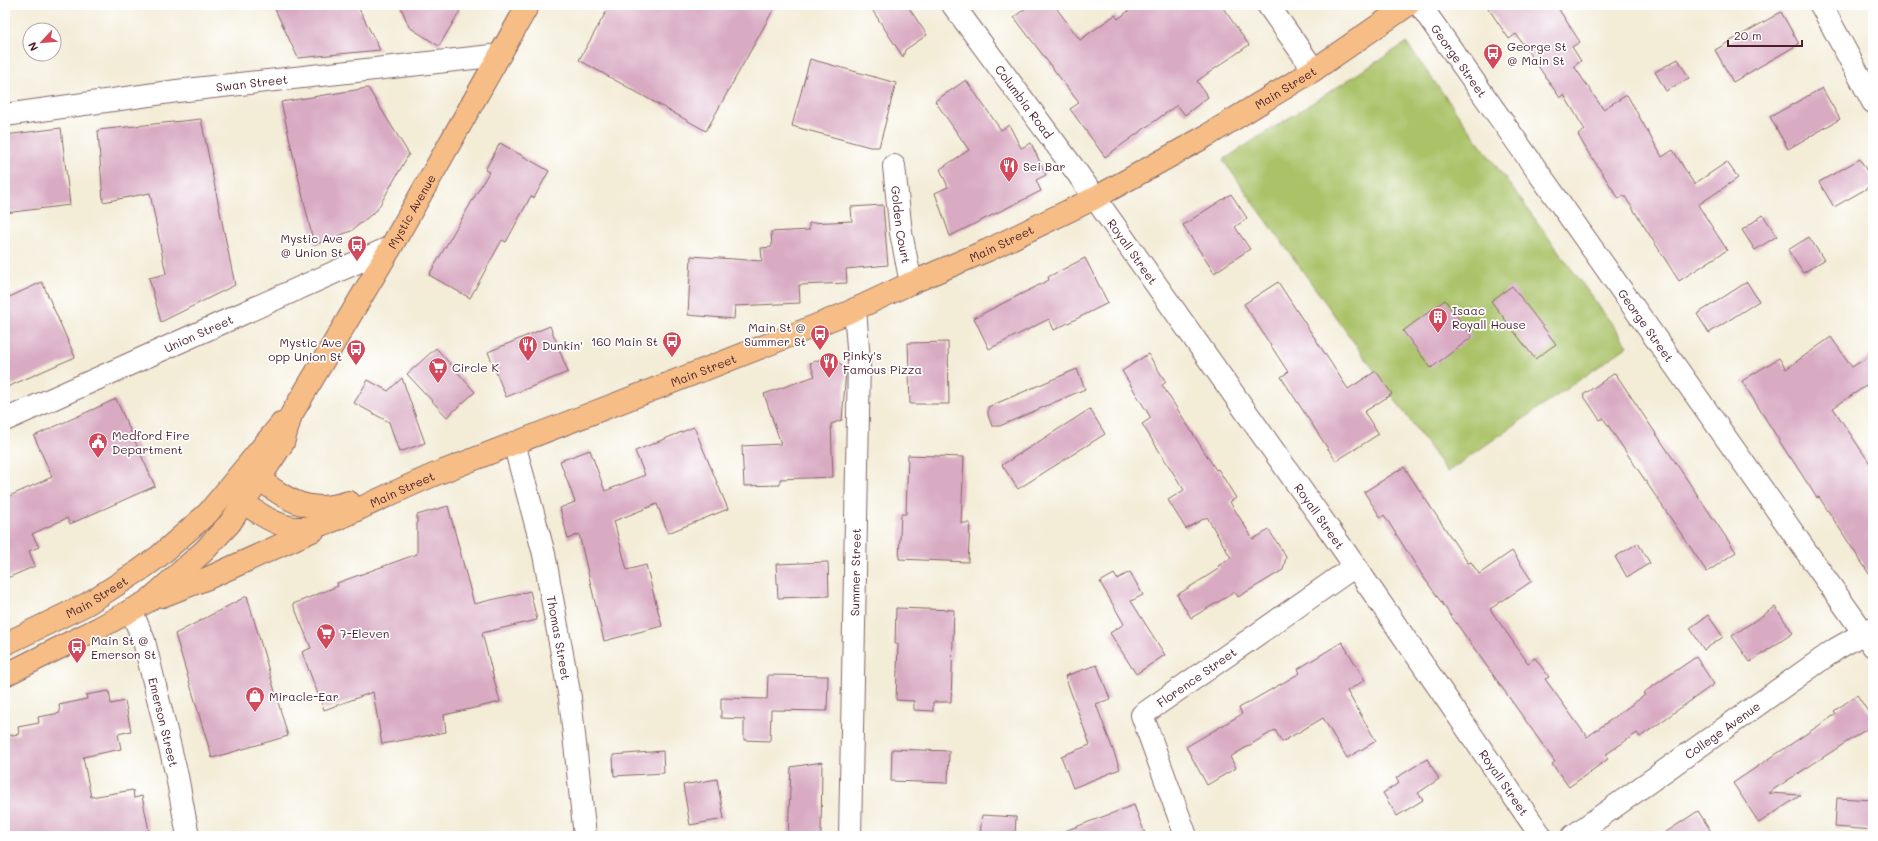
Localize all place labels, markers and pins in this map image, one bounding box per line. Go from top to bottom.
place label: George St @ Main St [1507,38,1567,68]
bus stop icon: George St @ Main St [1482,42,1504,70]
restaurant icon: Sei Bar [998,155,1020,183]
place label: Sei Bar [1023,158,1066,174]
place label: Mystic Ave @ Union St [281,230,343,260]
bus stop icon: Mystic Ave @ Union St [346,234,368,262]
place label: Isaac Royall House [1452,302,1526,332]
building icon: Isaac Royall House [1427,306,1449,334]
place label: Main St @ Summer St [744,319,806,349]
bus stop icon: Main St @ Summer St [809,323,831,351]
bus stop icon: 160 Main St [661,330,683,358]
place label: 160 Main St [591,333,658,349]
place label: Mystic Ave opp Union St [268,334,342,364]
restaurant icon: Dunkin' [517,334,539,362]
place label: Dunkin' [542,337,583,353]
bus stop icon: Mystic Ave opp Union St [345,338,367,366]
place label: Pinky's Famous Pizza [843,347,922,377]
restaurant icon: Pinky's Famous Pizza [818,351,840,379]
supermarket icon: Circle K [427,356,449,384]
place label: Circle K [452,359,500,375]
place label: Medford Fire Department [112,427,190,457]
public building icon: Medford Fire Department [87,431,109,459]
supermarket icon: 7-Eleven [315,622,337,650]
place label: 7-Eleven [340,625,389,641]
place label: Main St @ Emerson St [91,632,156,662]
bus stop icon: Main St @ Emerson St [66,636,88,664]
shop icon: Miracle-Ear [244,685,266,713]
place label: Miracle-Ear [269,688,339,704]

